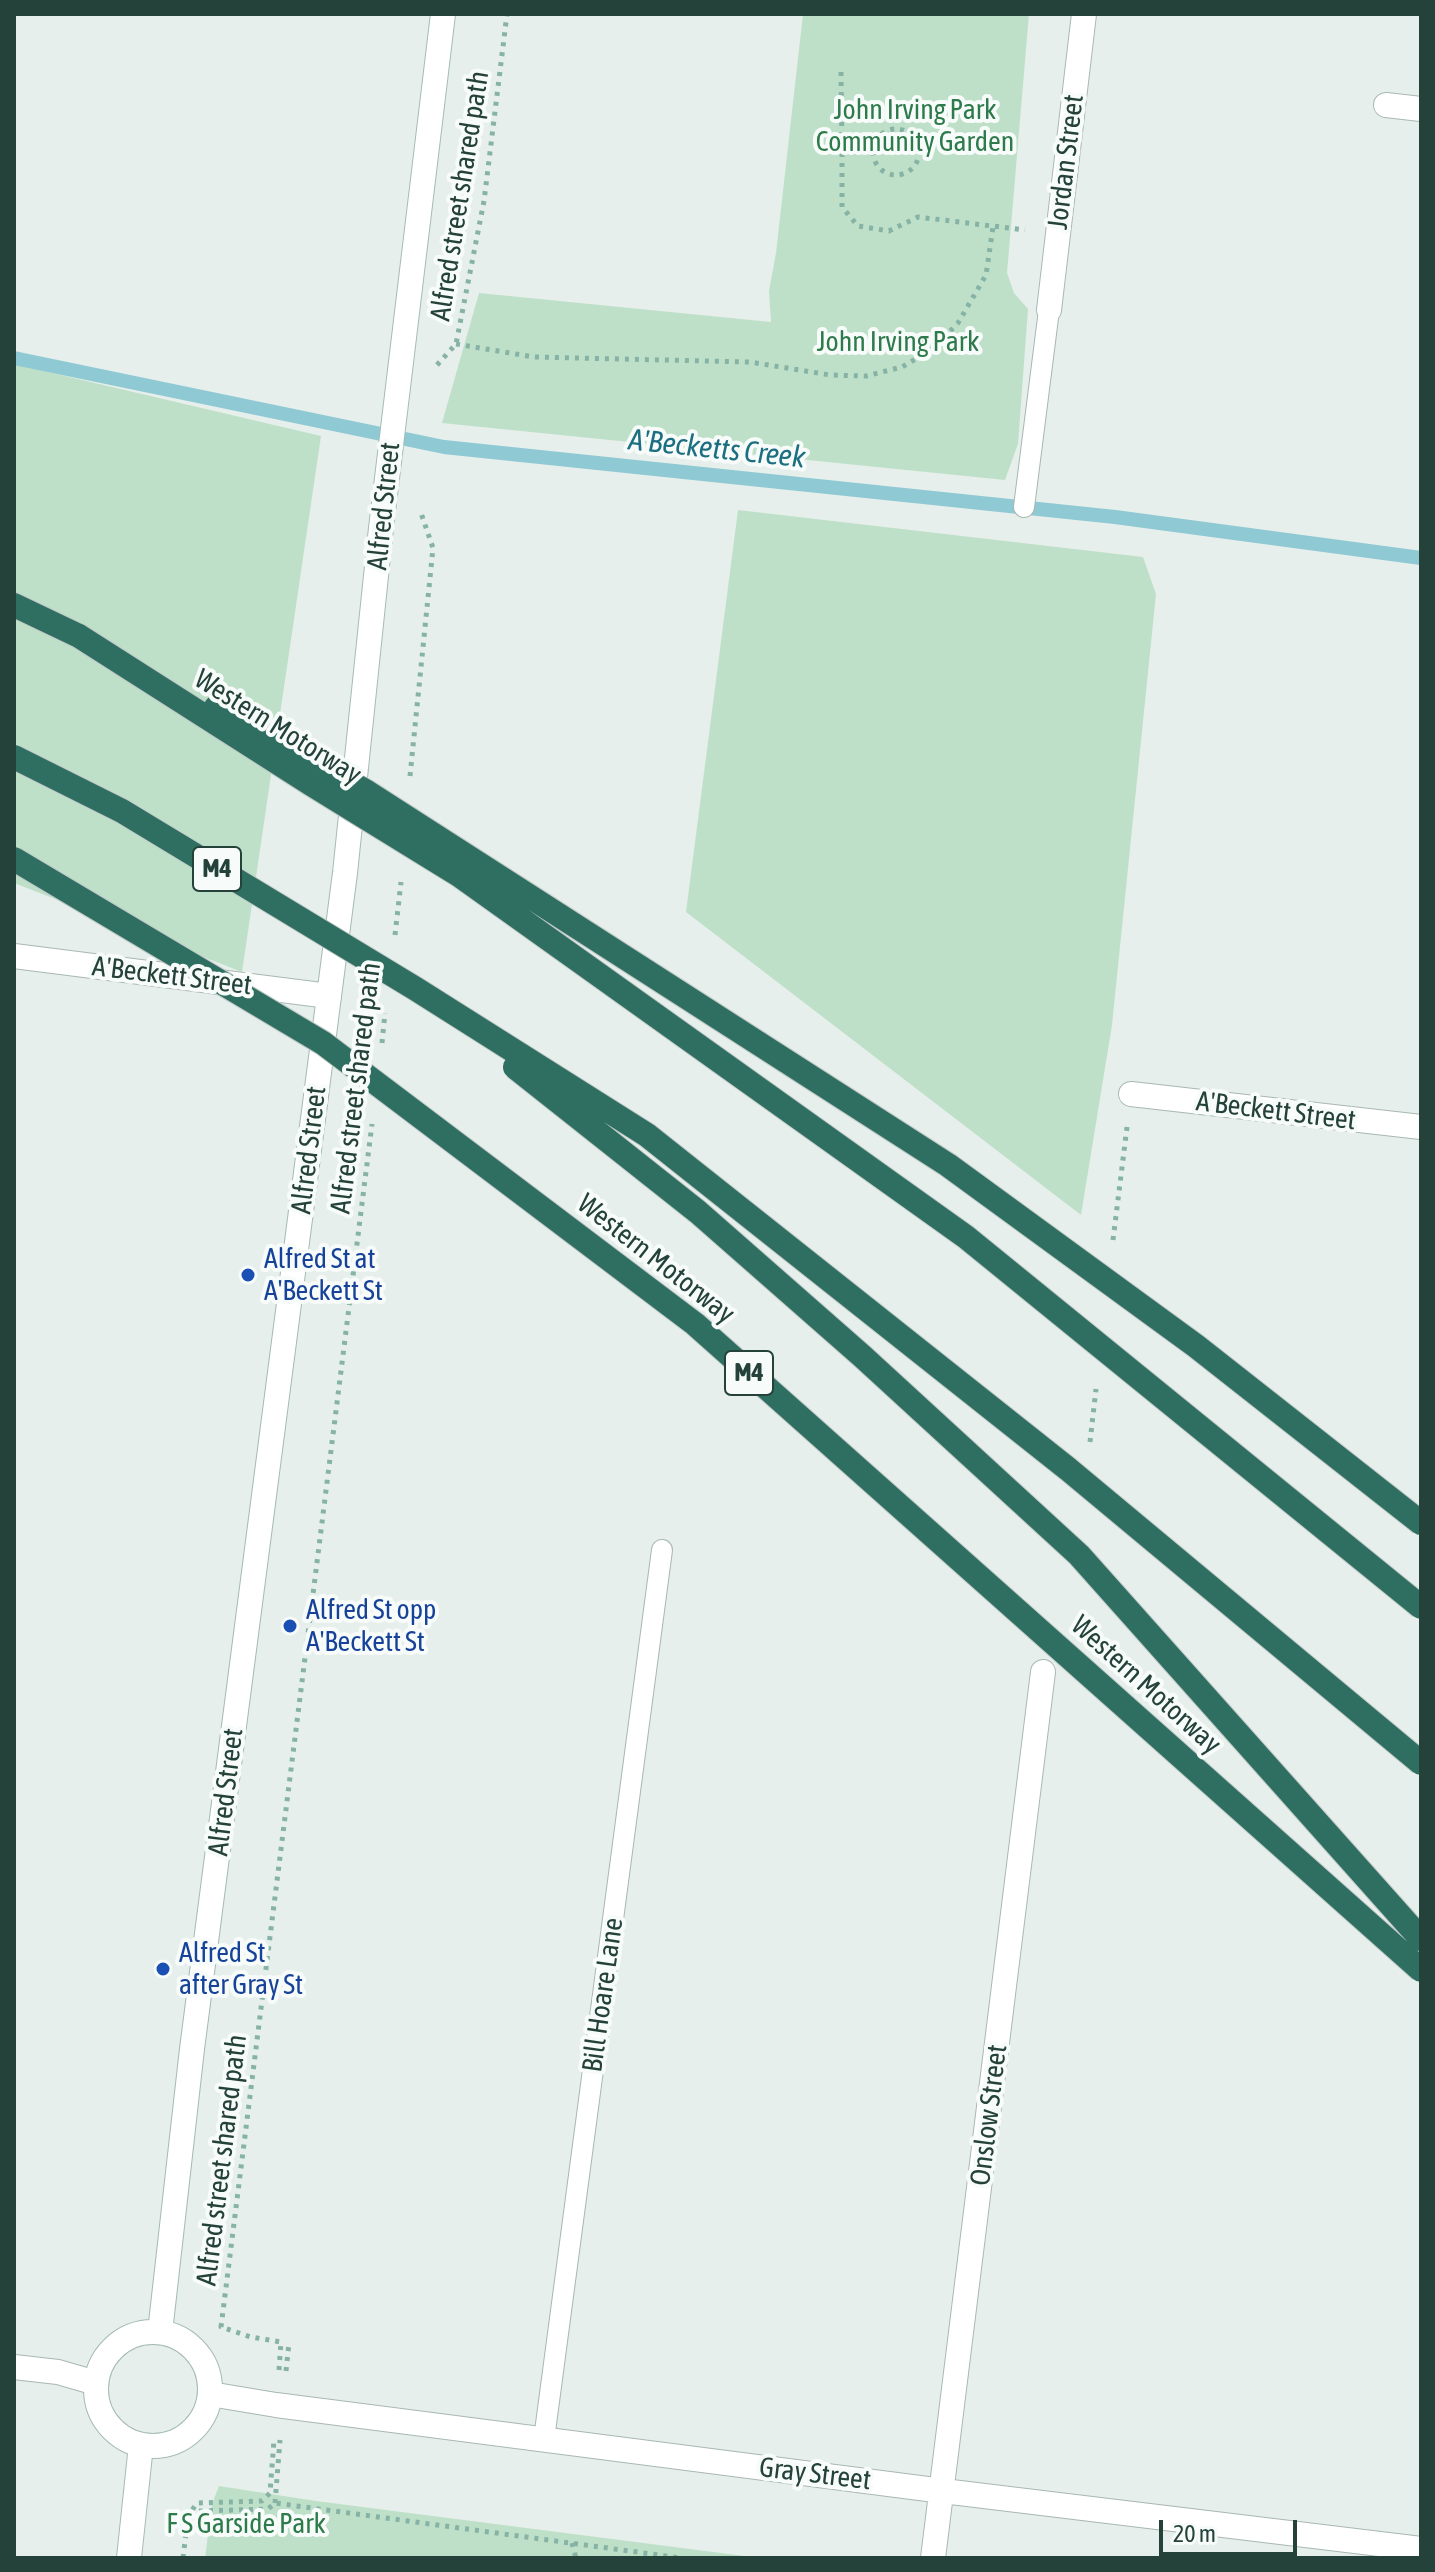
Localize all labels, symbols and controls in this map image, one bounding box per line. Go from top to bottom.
street label: Alfred street shared path [424,69,496,323]
park label: John Irving Park Community Garden [816,93,1014,159]
street label: Jordan Street [1041,93,1091,231]
park label: John Irving Park [817,325,979,359]
water label: A'Becketts Creek [627,422,807,476]
street label: Alfred Street [361,440,407,572]
street label: Western Motorway [188,662,368,792]
road number: M4 [193,847,241,891]
street label: A'Beckett Street [90,950,254,1002]
street label: Alfred street shared path [324,961,388,1215]
street label: Alfred Street [285,1084,333,1216]
street label: A'Beckett Street [1194,1085,1358,1137]
street label: Western Motorway [571,1187,741,1331]
place label: Alfred St at A'Beckett St [264,1242,383,1308]
marker: Alfred St at A'Beckett St [239,1266,257,1284]
road number: M4 [725,1351,773,1395]
place label: Alfred St opp A'Beckett St [306,1593,436,1659]
street label: Western Motorway [1064,1609,1228,1761]
marker: Alfred St opp A'Beckett St [281,1617,299,1635]
street label: Alfred Street [202,1726,250,1858]
street label: Bill Hoare Lane [576,1916,630,2074]
place label: Alfred St after Gray St [179,1936,303,2002]
marker: Alfred St after Gray St [154,1960,172,1978]
street label: Alfred street shared path [190,2033,254,2287]
street label: Onslow Street [964,2043,1014,2187]
street label: Gray Street [757,2450,873,2498]
scale bar [1163,2504,1301,2554]
park label: F S Garside Park [166,2507,326,2541]
text: 20 m [1173,2520,1216,2547]

